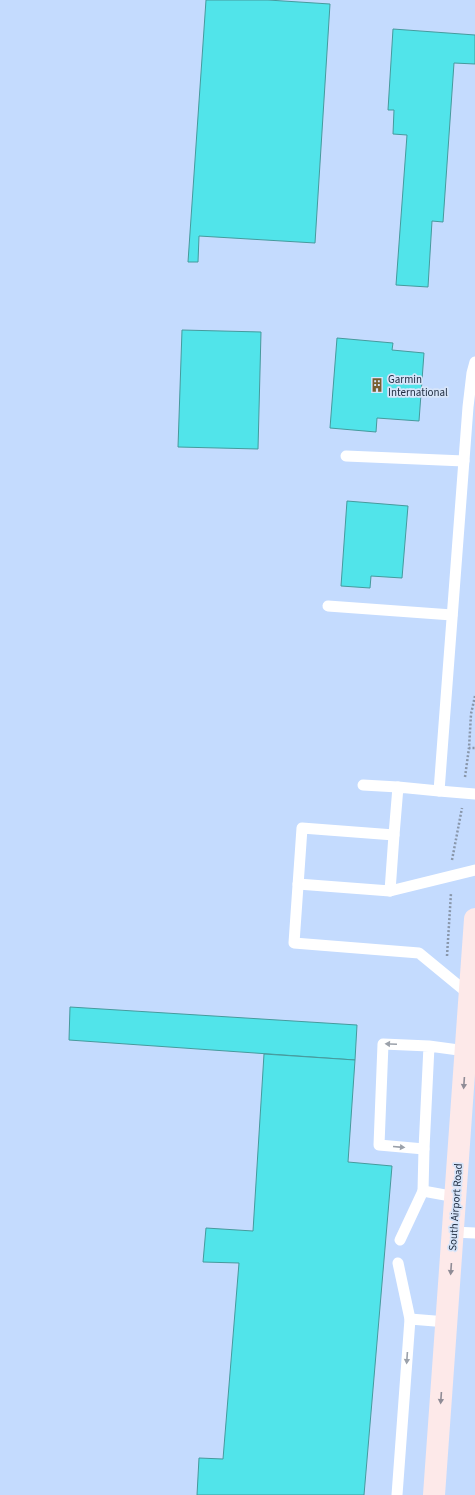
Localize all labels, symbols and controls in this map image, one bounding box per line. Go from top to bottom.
place label: Garmin International [388,372,448,400]
building icon: Garmin International [369,377,385,393]
one-way arrow [384,1041,397,1047]
one-way arrow [460,1077,467,1089]
one-way arrow [393,1143,405,1150]
street label: South Airport Road [445,1163,466,1251]
one-way arrow [447,1263,454,1275]
one-way arrow [404,1352,411,1364]
one-way arrow [438,1392,445,1404]

